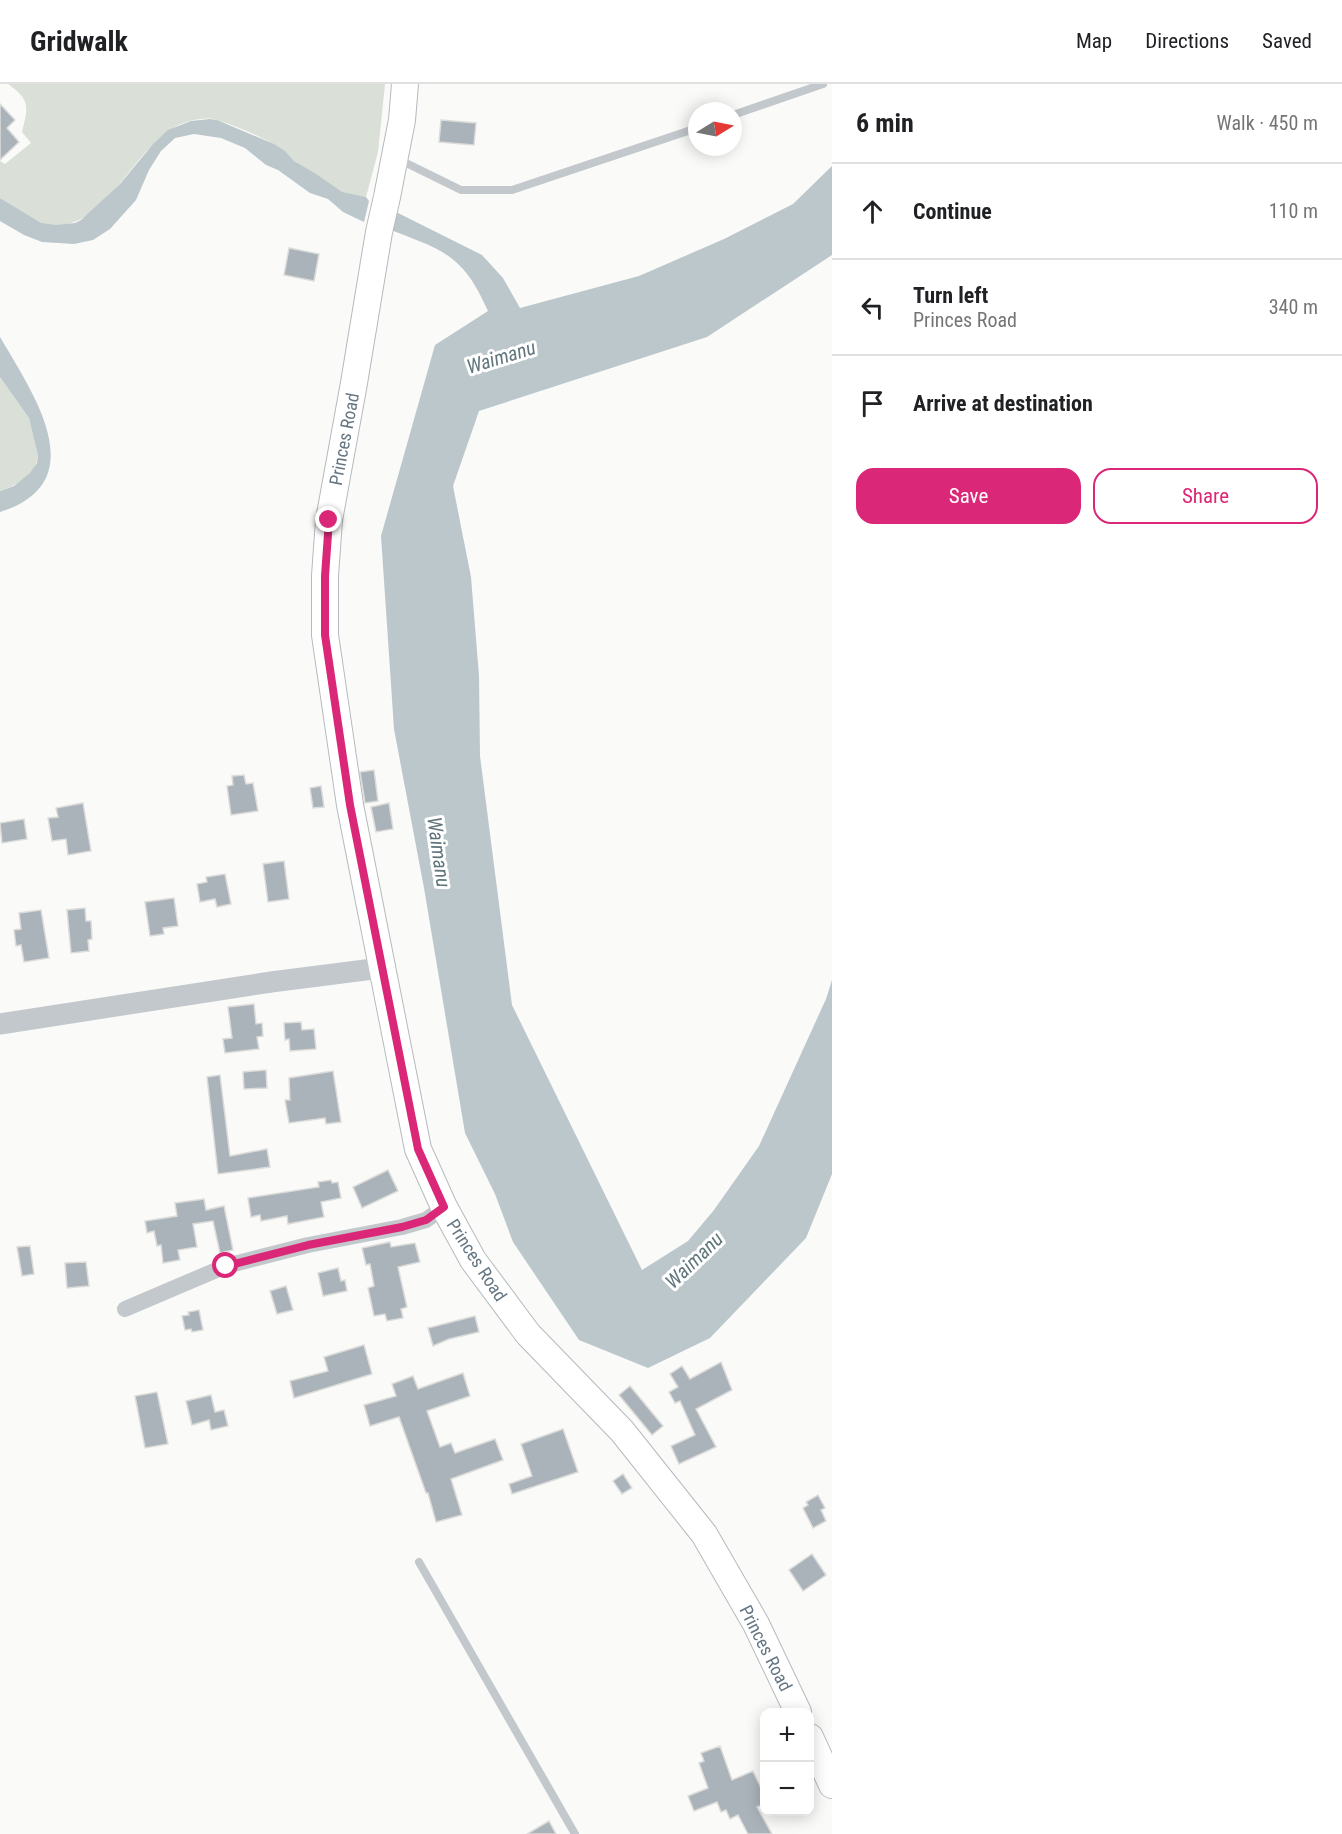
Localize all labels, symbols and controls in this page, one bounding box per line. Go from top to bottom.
text: Gridwalk [30,25,128,58]
text: Map [1076,29,1112,53]
text: Directions [1145,29,1229,53]
text: Saved [1262,29,1312,53]
north arrow [688,102,742,156]
text: 6 min [856,108,914,138]
text: Walk · 450 m [1217,111,1318,135]
icon: ahead [856,195,889,228]
text: Continue [913,199,992,224]
text: 110 m [1269,199,1318,223]
text: Turn left [913,283,988,308]
icon: left [856,291,889,324]
text: 340 m [1269,295,1318,319]
text: Princes Road [913,308,1017,332]
water label: Waimanu [464,335,538,379]
icon: arrive [856,387,889,420]
street label: Princes Road [325,391,363,487]
text: Arrive at destination [913,391,1093,416]
button: Save [856,468,1081,524]
button: Share [1093,468,1318,524]
route end [315,506,341,532]
water label: Waimanu [422,815,456,889]
street label: Princes Road [443,1215,511,1305]
water label: Waimanu [660,1227,728,1293]
route start [212,1252,238,1278]
street label: Princes Road [735,1602,797,1694]
map controls [760,1708,814,1816]
button: + [760,1708,814,1762]
button: − [760,1762,814,1816]

